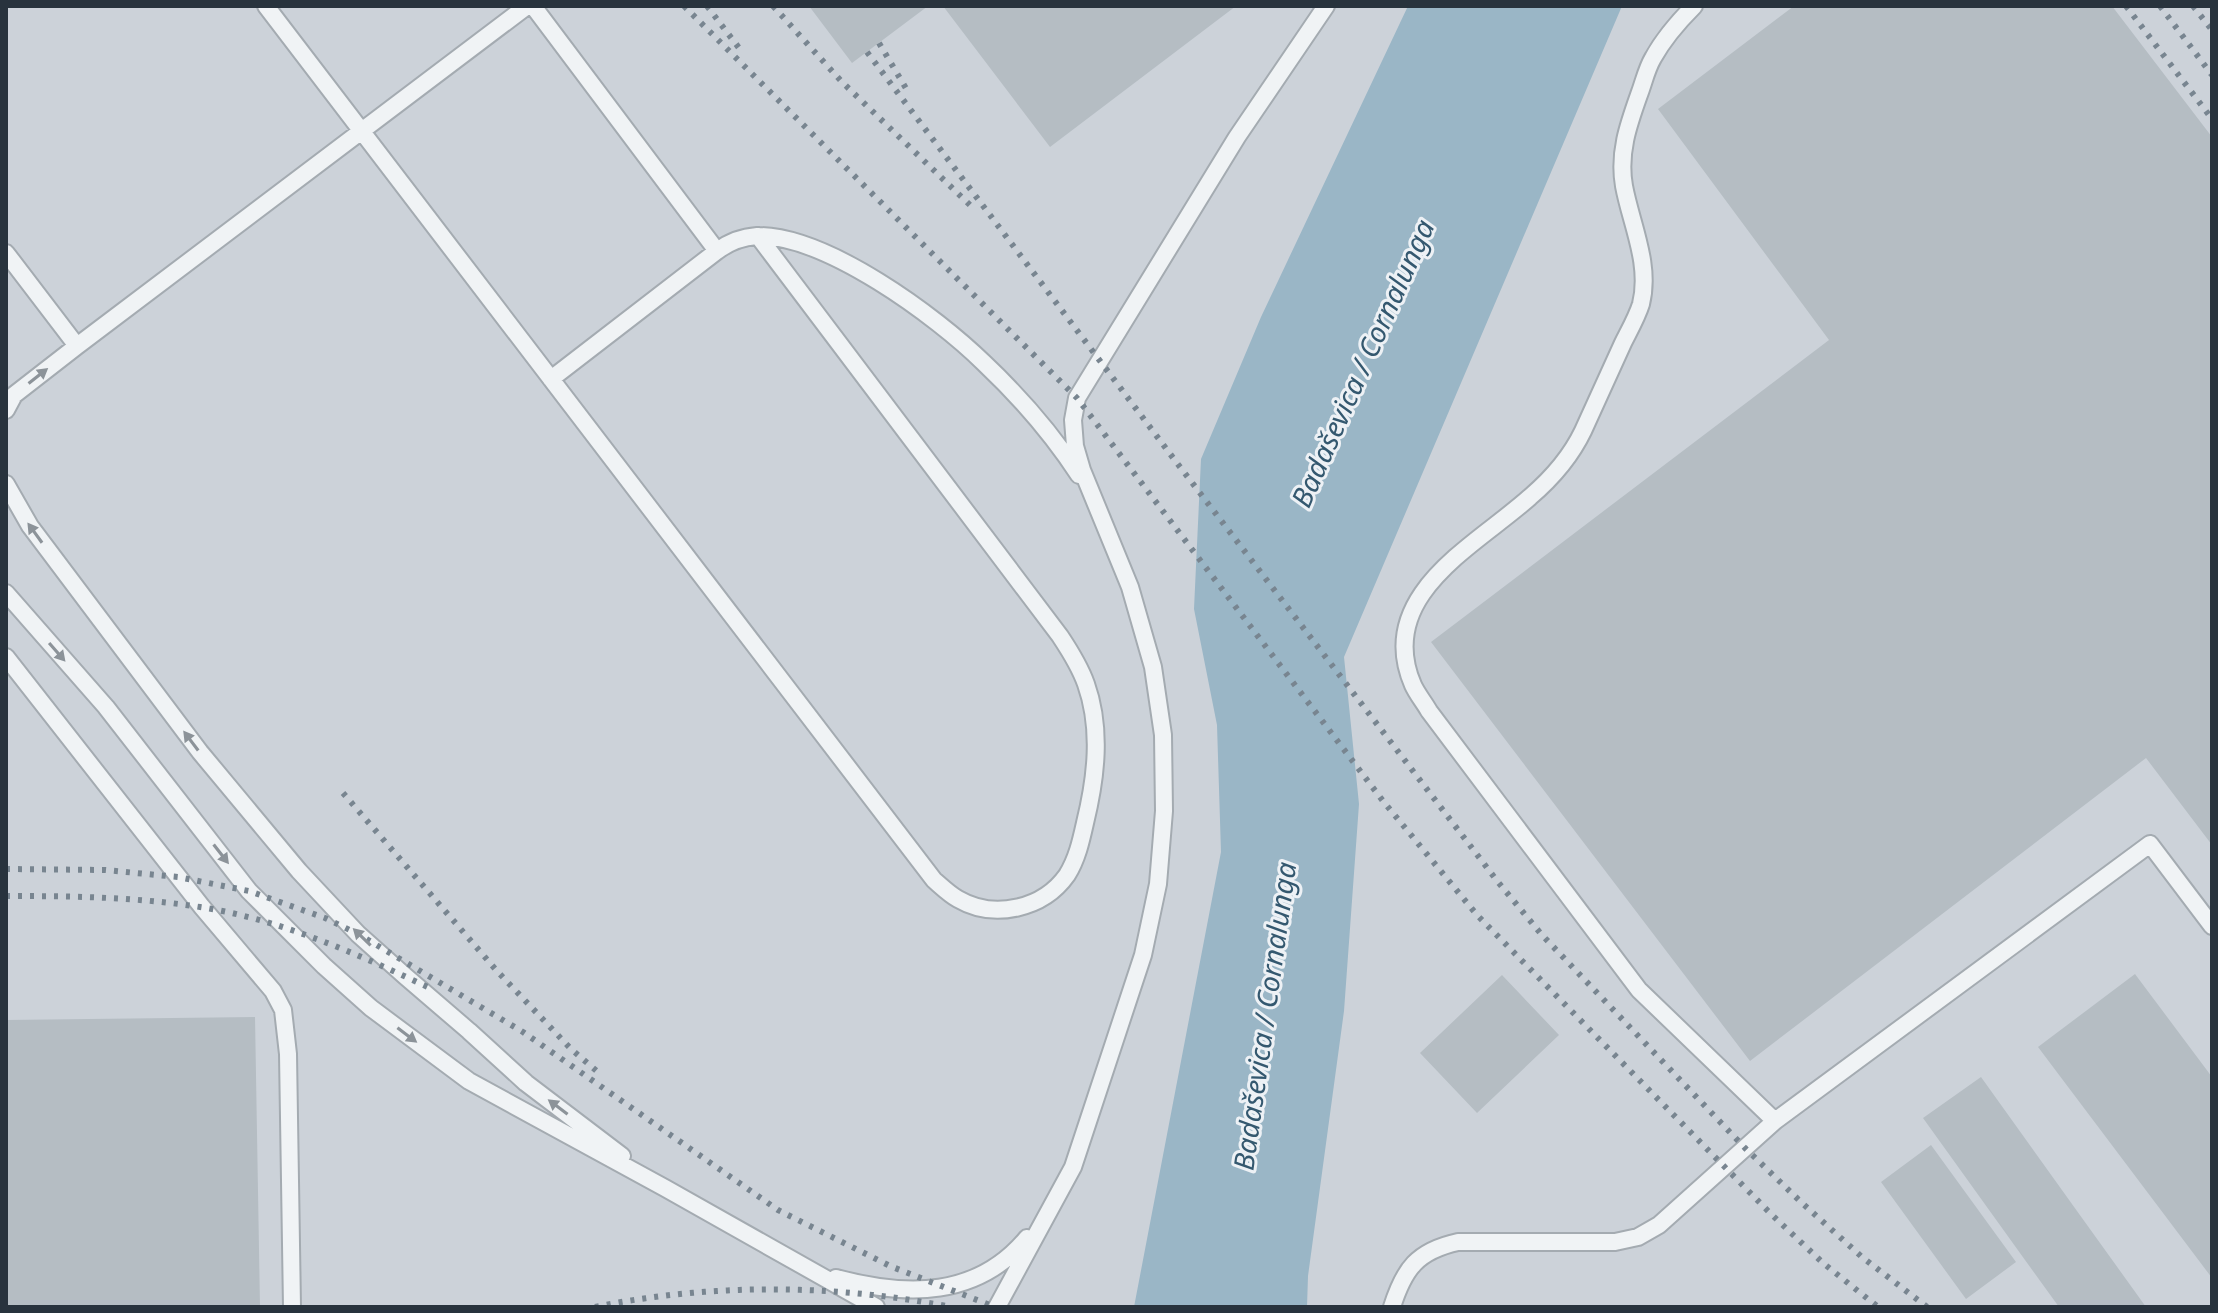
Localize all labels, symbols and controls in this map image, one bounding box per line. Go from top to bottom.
water label: Badaševica / Cornalunga [1281,213,1443,513]
one-way arrow [28,368,48,384]
one-way arrow [27,522,43,544]
one-way arrow [48,643,66,662]
one-way arrow [184,731,200,751]
one-way arrow [212,844,228,864]
water label: Badaševica / Cornalunga [1224,859,1304,1173]
one-way arrow [353,928,372,946]
one-way arrow [397,1026,417,1042]
one-way arrow [548,1100,568,1116]

